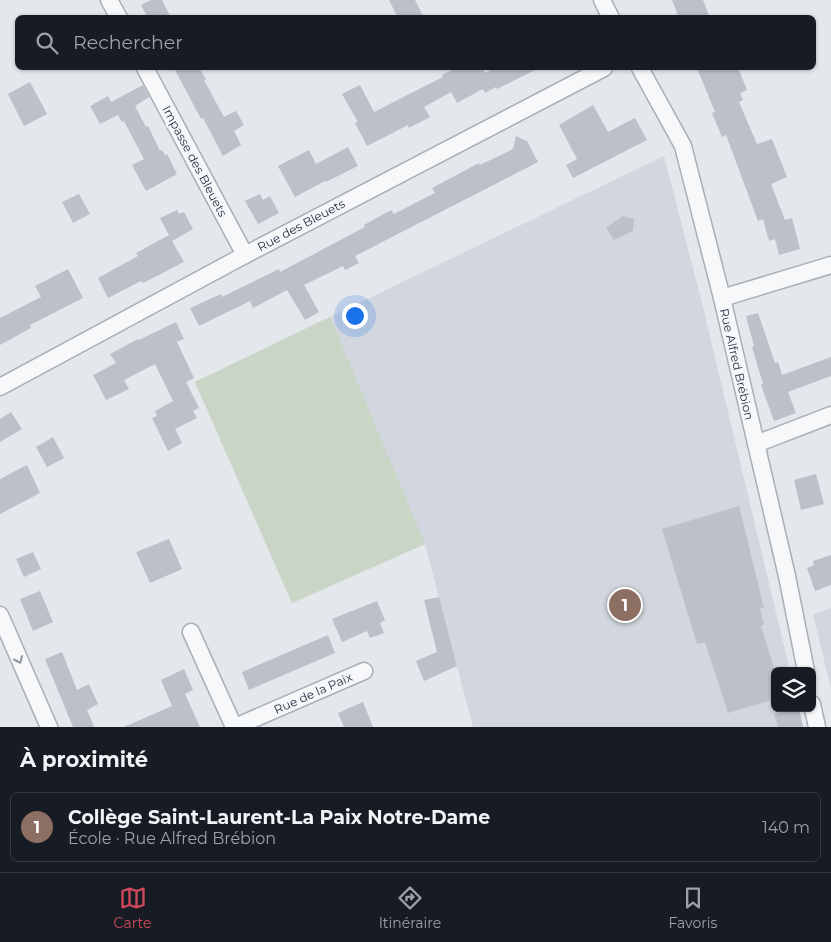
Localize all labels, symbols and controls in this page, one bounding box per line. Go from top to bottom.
search box [15,15,816,70]
icon: search [33,29,61,57]
text: Rechercher [73,31,183,54]
street label: Impasse des Bleuets [159,103,231,219]
street label: Rue des Bleuets [255,196,348,254]
your location [342,303,368,329]
street label: Rue Alfred Brébion [717,307,757,421]
pin: 1 [609,586,641,624]
one-way arrow [13,655,24,664]
map controls [771,667,816,712]
button: layers [771,667,816,712]
street label: Rue de la Paix [271,669,355,717]
text: À proximité [20,747,148,772]
text: Collège Saint-Laurent-La Paix Notre-Dame [68,806,490,829]
text: 1 [34,818,40,837]
text: 140 m [762,818,810,837]
text: École · Rue Alfred Brébion [68,829,276,848]
tab: Carte [114,884,151,932]
tab: Itinéraire [379,884,441,932]
tab: Favoris [668,884,717,932]

